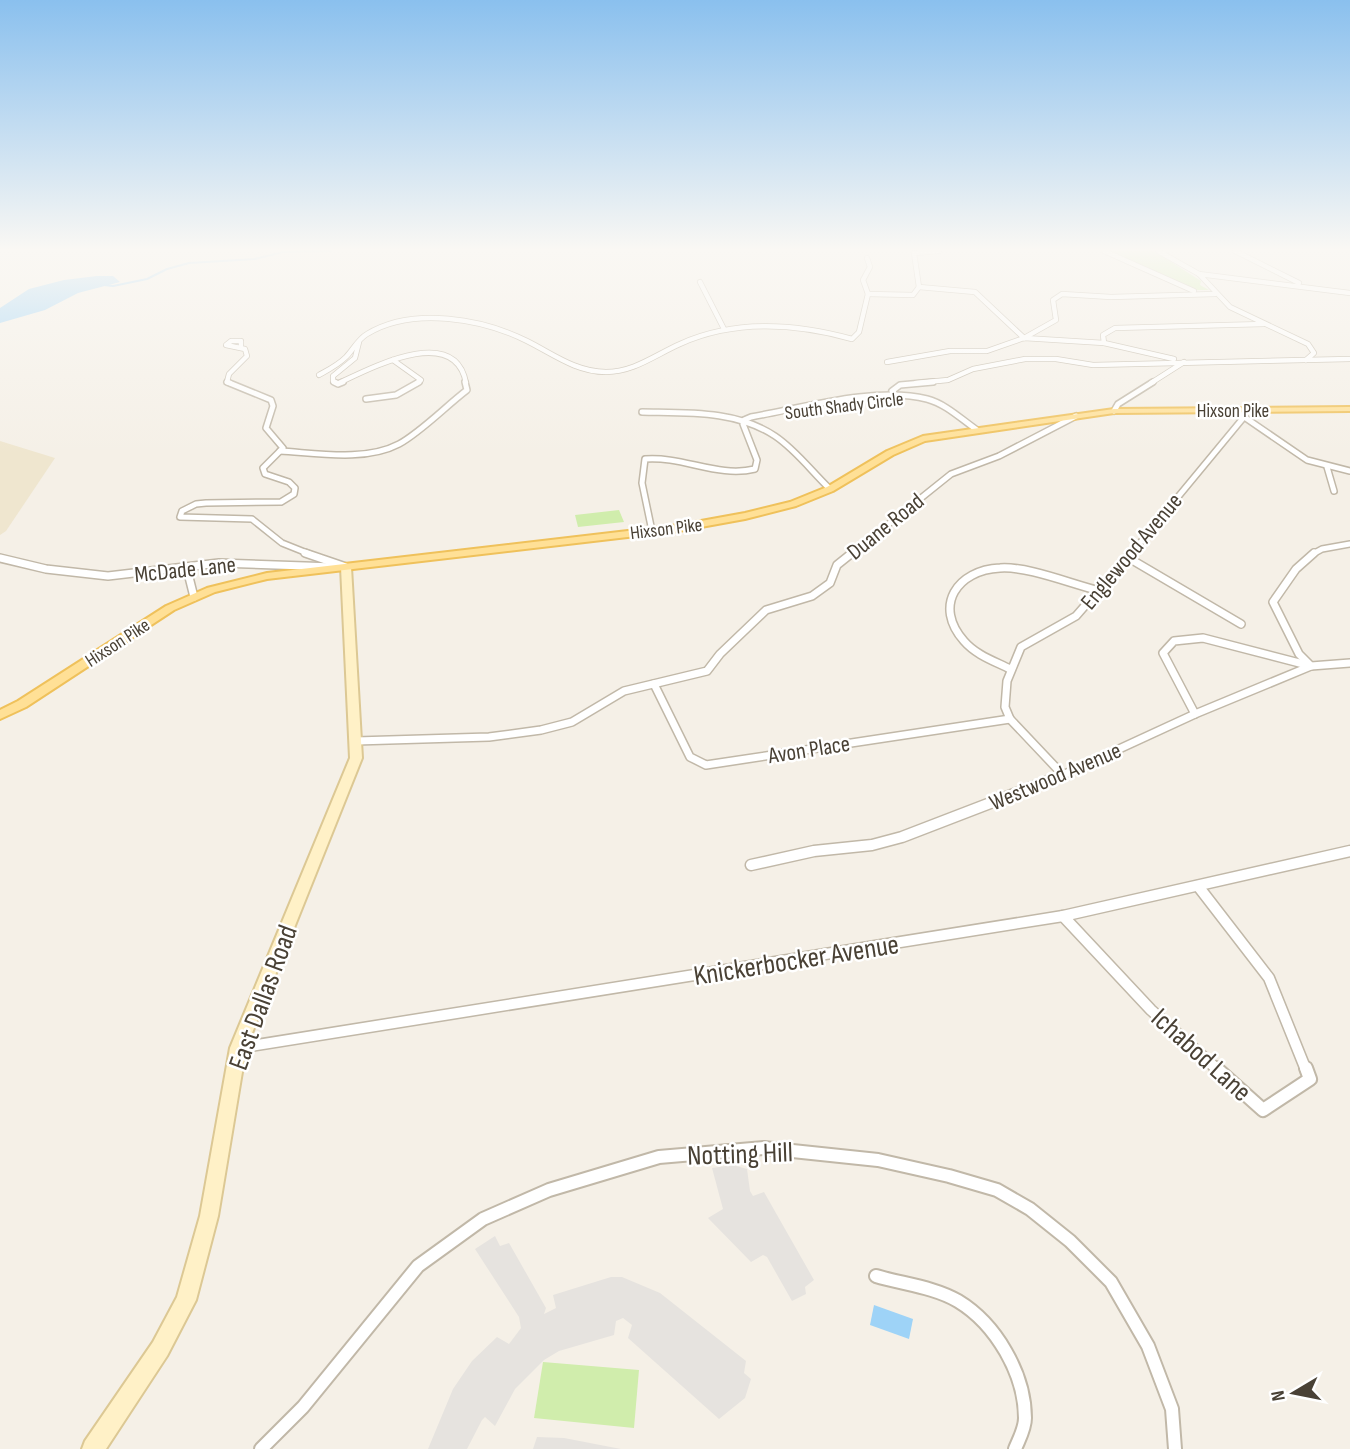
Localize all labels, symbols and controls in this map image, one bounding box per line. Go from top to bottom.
street label: South Shady Circle [784,388,905,425]
street label: Hixson Pike [1197,400,1269,423]
street label: Duane Road [842,487,930,566]
street label: Englewood Avenue [1075,488,1189,616]
street label: Hixson Pike [629,514,703,545]
street label: McDade Lane [133,551,237,589]
street label: Hixson Pike [81,614,154,673]
street label: Avon Place [765,730,852,770]
street label: Westwood Avenue [985,737,1126,817]
street label: East Dallas Road [222,921,305,1074]
street label: Knickerbocker Avenue [691,928,901,993]
street label: Ichabod Lane [1144,1002,1258,1109]
street label: Notting Hill [687,1136,793,1173]
north arrow [1259,1358,1329,1428]
text: N [1267,1389,1291,1403]

